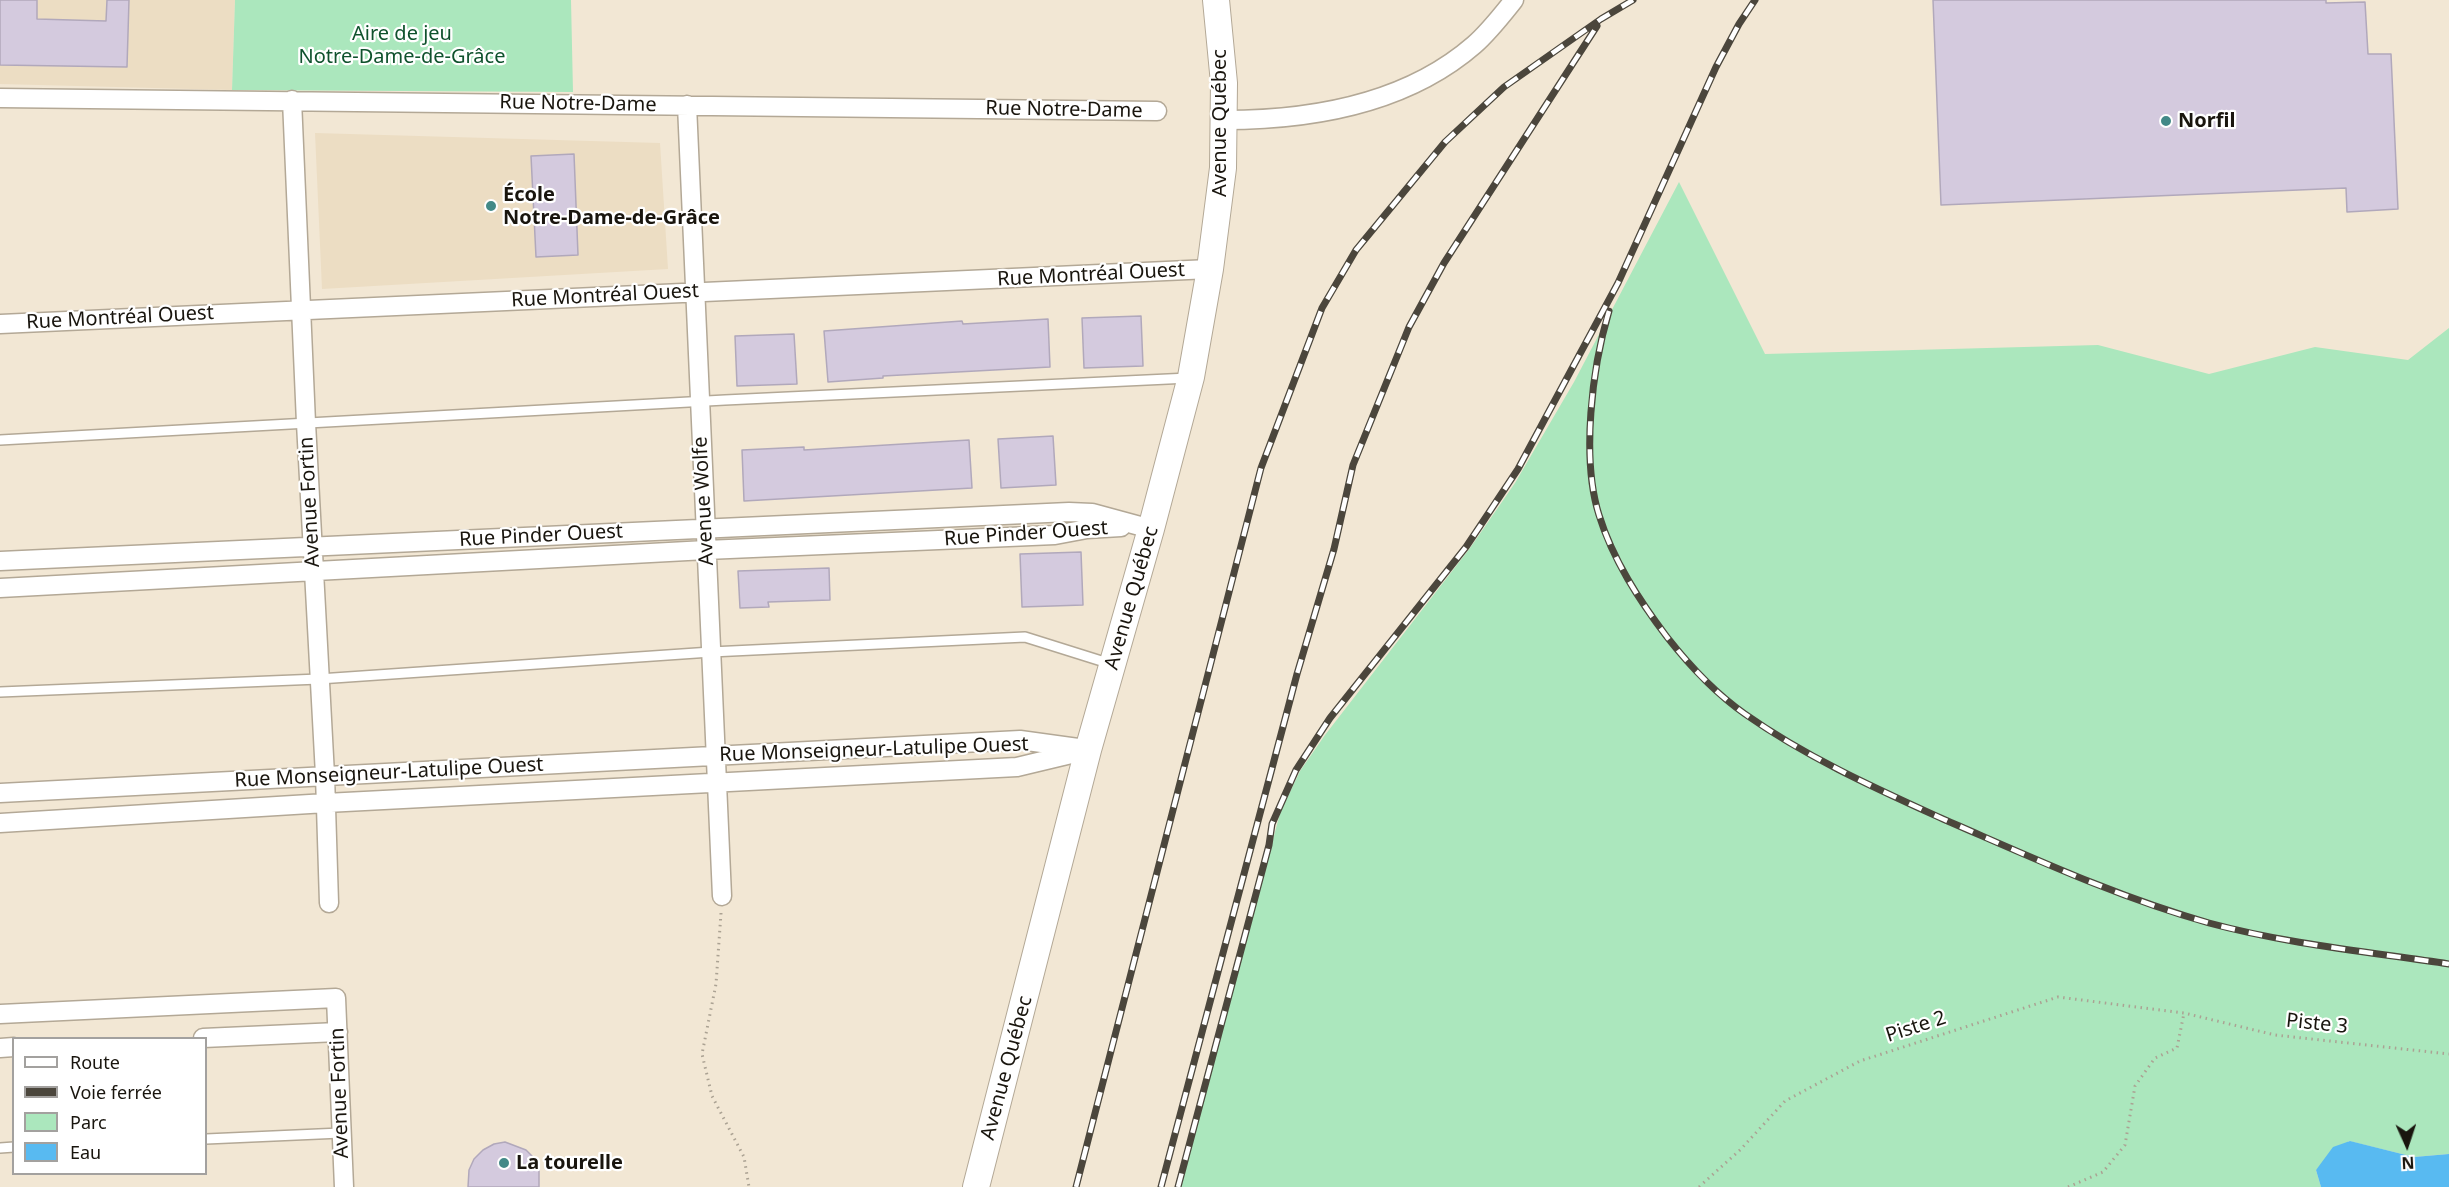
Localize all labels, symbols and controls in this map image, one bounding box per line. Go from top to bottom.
park label: Aire de jeu Notre-Dame-de-Grâce [299,22,505,69]
street label: Avenue Québec [1208,49,1232,197]
street label: Rue Notre-Dame [499,91,657,117]
street label: Rue Notre-Dame [985,97,1143,123]
place label: Norfil [2178,109,2235,133]
marker: Norfil [2159,114,2173,128]
place label: École Notre-Dame-de-Grâce [503,183,720,230]
marker: École Notre-Dame-de-Grâce [484,199,498,213]
street label: Rue Montréal Ouest [997,258,1185,292]
street label: Rue Montréal Ouest [511,279,699,313]
street label: Rue Montréal Ouest [26,301,214,335]
street label: Avenue Fortin [295,436,325,568]
street label: Avenue Wolfe [689,436,719,566]
street label: Rue Pinder Ouest [943,516,1109,552]
street label: Rue Pinder Ouest [458,520,624,552]
street label: Avenue Québec [1100,524,1164,672]
street label: Rue Monseigneur-Latulipe Ouest [719,733,1029,767]
street label: Rue Monseigneur-Latulipe Ouest [234,753,544,793]
street label: Avenue Québec [976,993,1038,1143]
street label: Piste 2 [1883,1006,1949,1048]
street label: Piste 3 [2285,1009,2349,1039]
street label: Avenue Fortin [326,1027,354,1159]
legend [12,1037,207,1175]
text: Route [70,1050,120,1074]
text: Voie ferrée [70,1080,162,1104]
text: Parc [70,1110,107,1134]
north arrow [2377,1115,2437,1175]
text: Eau [70,1140,101,1164]
place label: La tourelle [516,1151,623,1175]
text: N [2401,1152,2415,1174]
marker: La tourelle [497,1156,511,1170]

